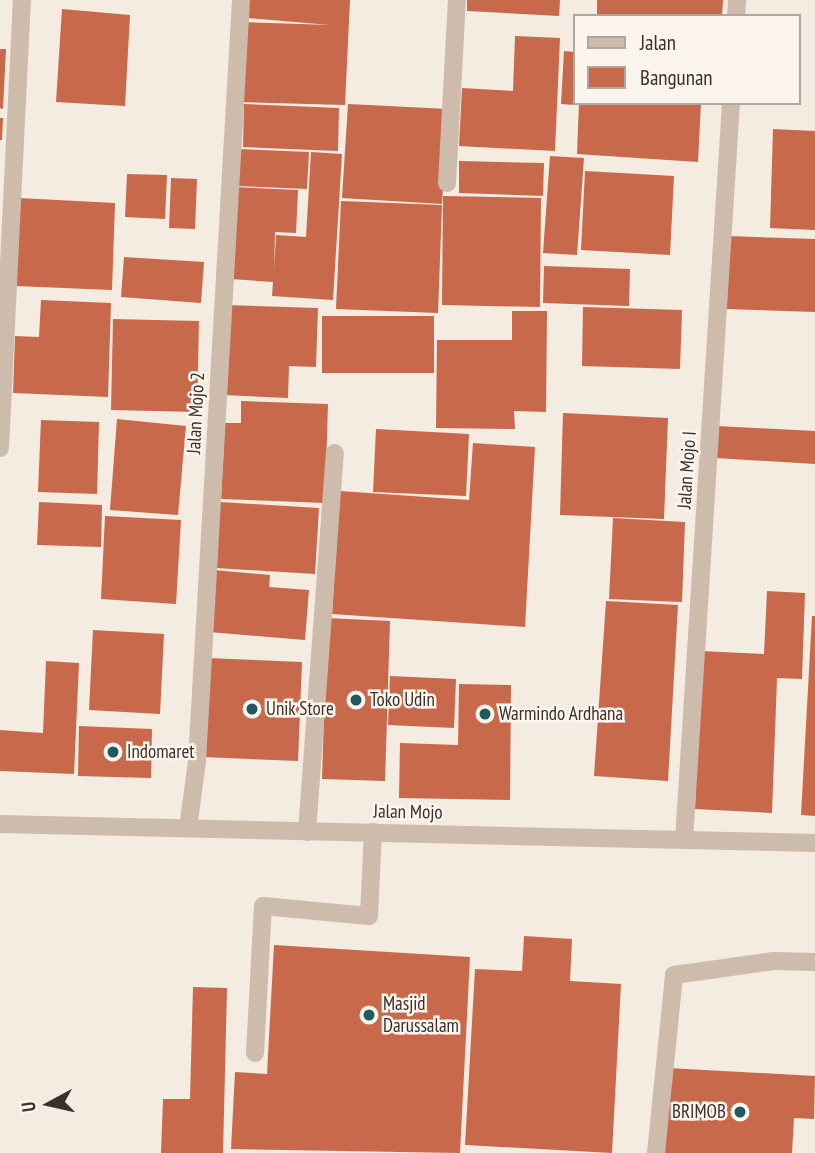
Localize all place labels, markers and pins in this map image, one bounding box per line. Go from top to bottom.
place label: Toko Udin [370,689,435,711]
marker: Toko Udin [348,692,364,708]
place label: Unik Store [266,698,334,720]
marker: Unik Store [244,701,260,717]
place label: Warmindo Ardhana [499,703,624,725]
marker: Warmindo Ardhana [477,706,493,722]
place label: Indomaret [127,741,194,763]
marker: Indomaret [105,744,121,760]
place label: Masjid Darussalam [383,993,459,1037]
marker: Masjid Darussalam [361,1007,377,1023]
place label: BRIMOB [672,1101,726,1123]
marker: BRIMOB [732,1104,748,1120]

